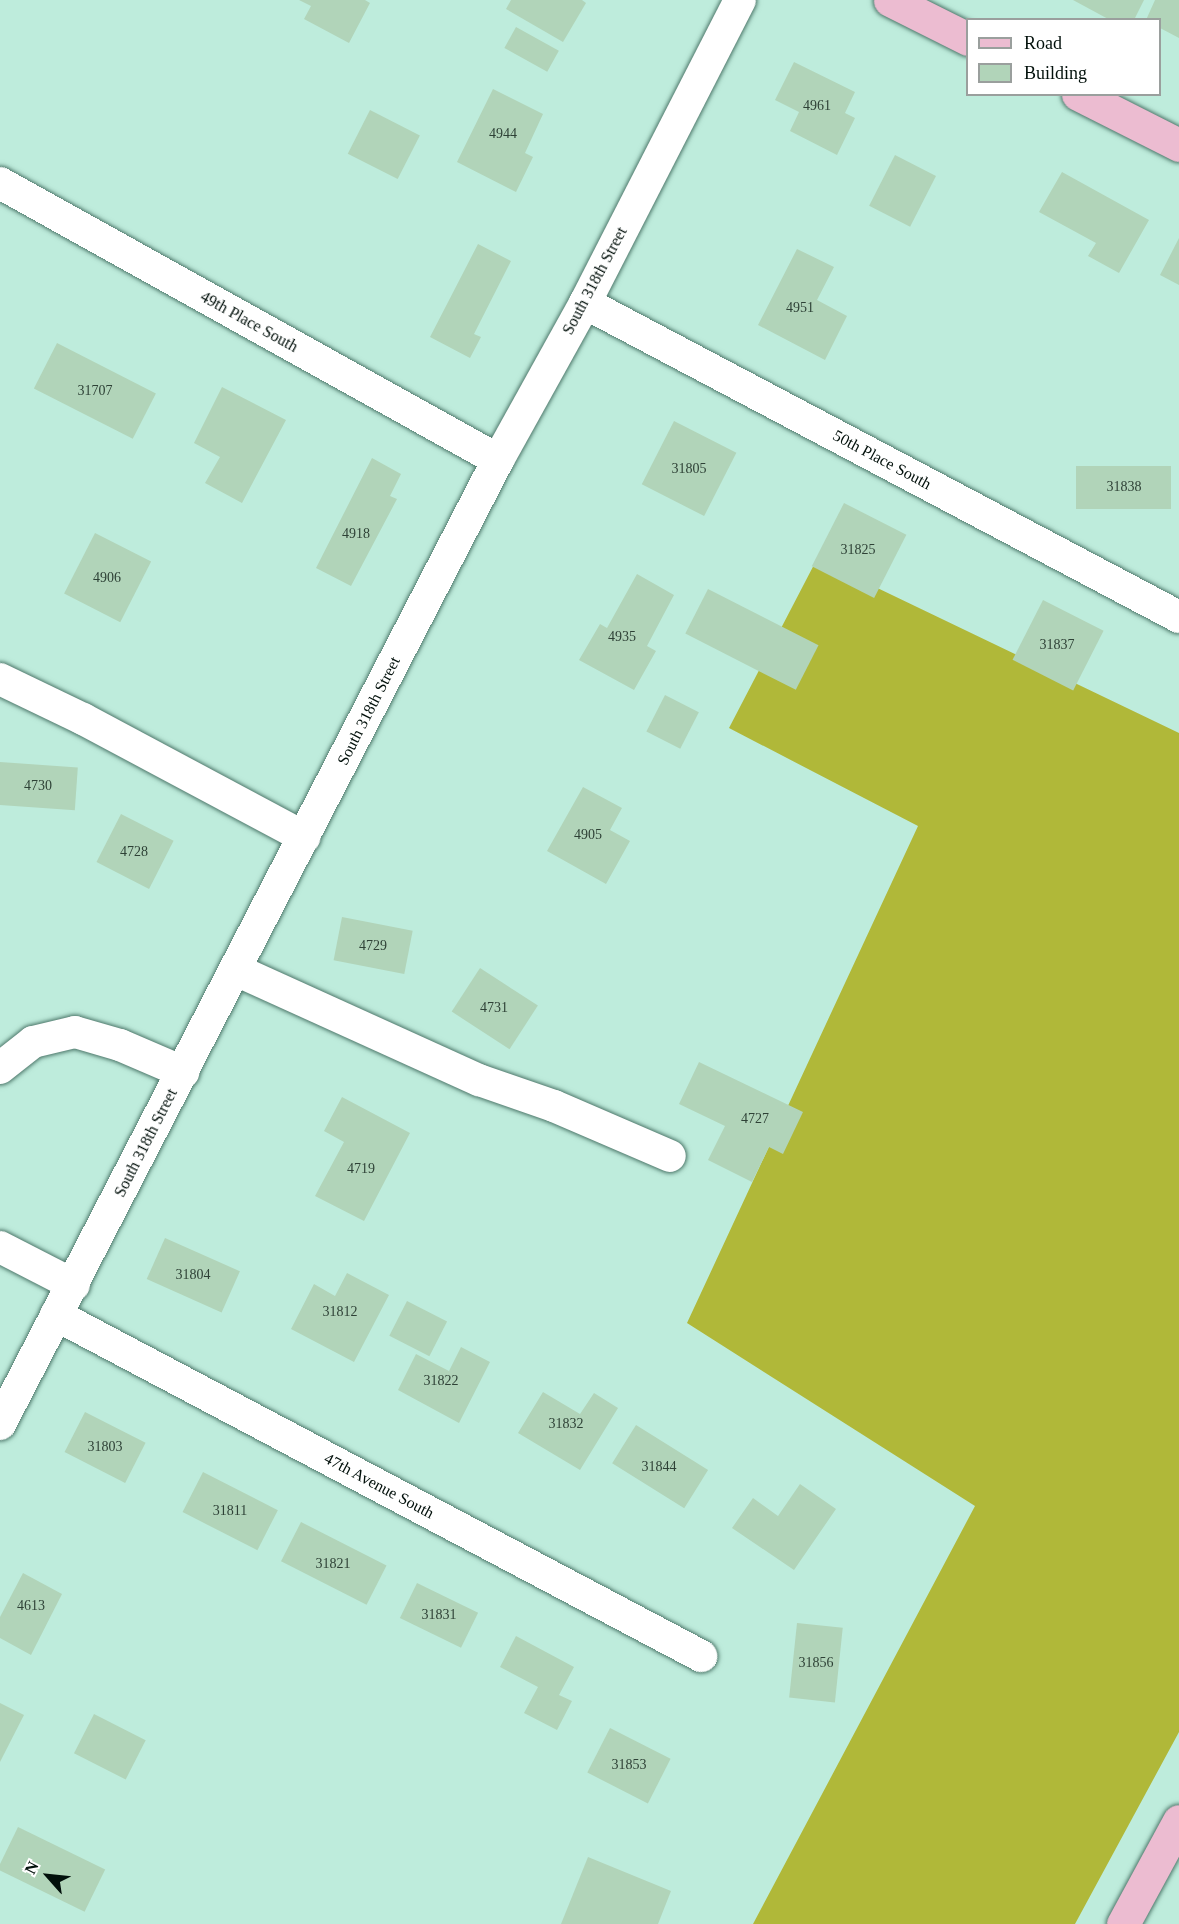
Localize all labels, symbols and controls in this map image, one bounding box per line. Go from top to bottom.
legend [966,18,1161,96]
text: Road [1024,33,1062,53]
text: Building [1024,63,1087,83]
house number: 4961 [803,98,831,114]
house number: 4944 [489,126,517,142]
street label: South 318th Street [559,224,631,338]
street label: 49th Place South [197,287,301,357]
house number: 4951 [786,300,814,316]
house number: 31707 [78,383,112,399]
street label: 50th Place South [830,426,934,494]
house number: 31805 [672,461,706,477]
house number: 31838 [1106,479,1142,495]
house number: 4918 [342,526,370,542]
house number: 31825 [840,542,876,558]
house number: 4906 [93,570,121,586]
house number: 4935 [608,629,636,645]
house number: 31837 [1040,637,1074,653]
street label: South 318th Street [333,654,405,768]
house number: 4730 [24,778,52,794]
house number: 4905 [574,827,602,843]
house number: 4728 [120,844,148,860]
house number: 4729 [359,938,387,954]
house number: 4731 [480,1000,508,1016]
street label: South 318th Street [110,1086,182,1200]
house number: 4727 [741,1111,769,1127]
house number: 4719 [347,1161,375,1177]
house number: 31804 [175,1267,210,1283]
house number: 31812 [322,1304,358,1320]
house number: 31822 [424,1373,458,1389]
house number: 31832 [548,1416,584,1432]
house number: 31803 [88,1439,122,1455]
street label: 47th Avenue South [320,1449,438,1523]
house number: 31844 [642,1459,676,1475]
house number: 31811 [213,1503,247,1519]
house number: 31821 [316,1556,350,1572]
house number: 4613 [17,1598,45,1614]
house number: 31831 [422,1607,457,1623]
house number: 31856 [798,1655,834,1671]
house number: 31853 [612,1757,646,1773]
north arrow [18,1846,78,1906]
text: N [21,1859,42,1877]

